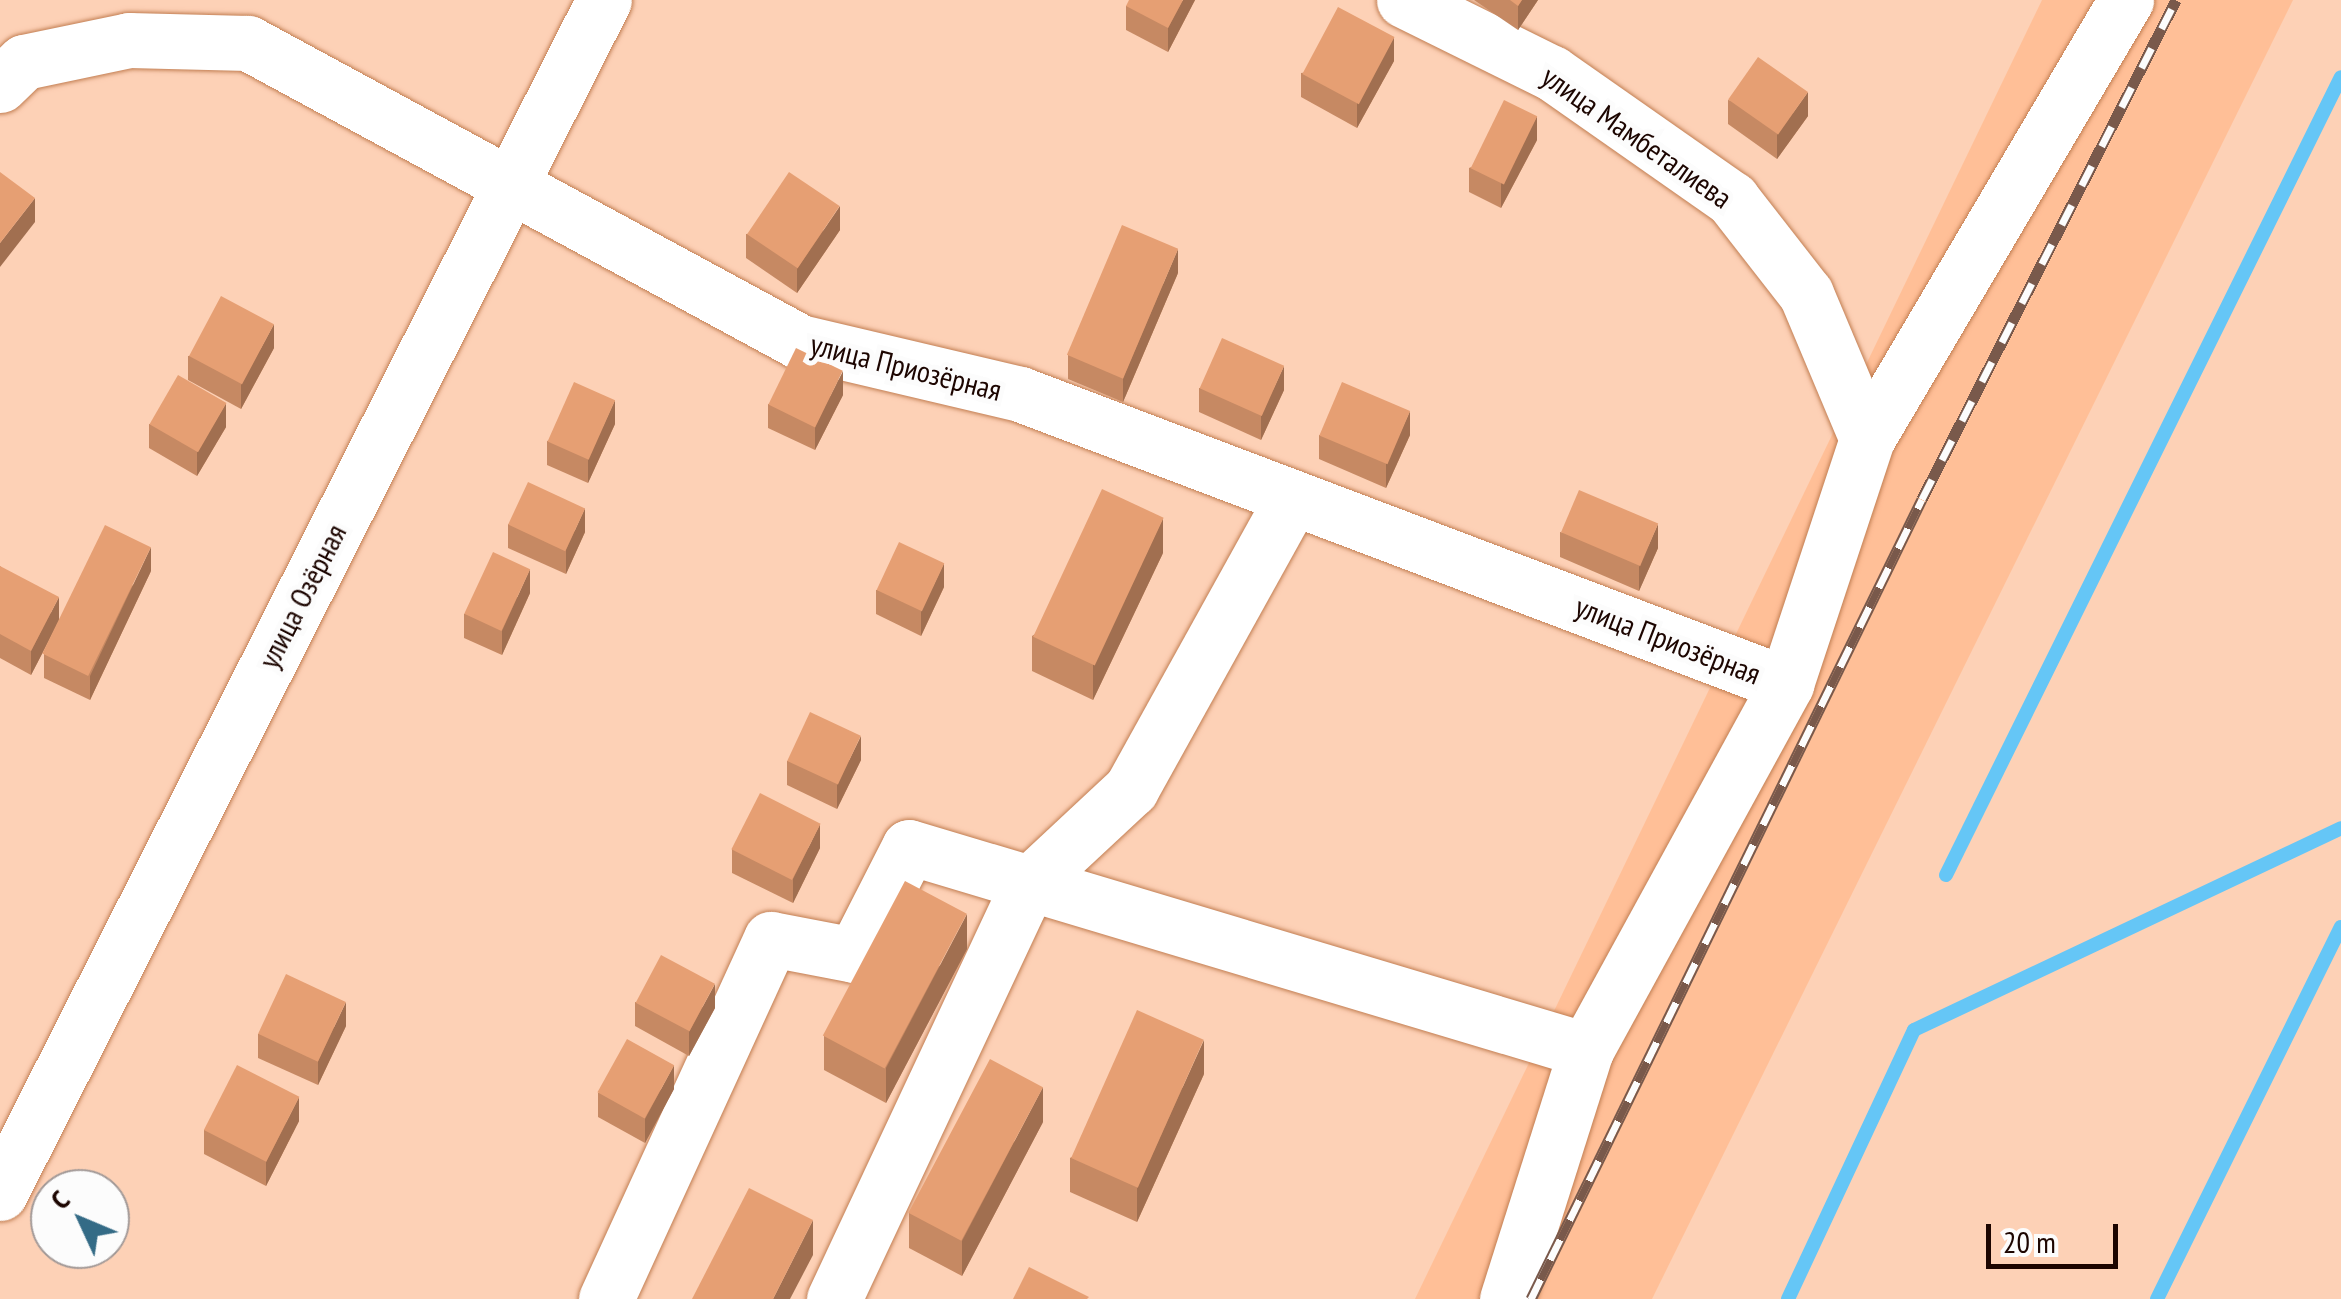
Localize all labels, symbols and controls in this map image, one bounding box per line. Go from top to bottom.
street label: улица Мамбеталиева [1535,58,1739,216]
street label: улица Приозёрная [807,326,1005,408]
street label: улица Озёрная [250,518,354,674]
street label: улица Приозёрная [1570,588,1766,692]
north arrow [30,1169,130,1269]
text: С [42,1182,77,1217]
scale bar [1991,1204,2124,1266]
text: 20 m [2003,1222,2056,1261]

